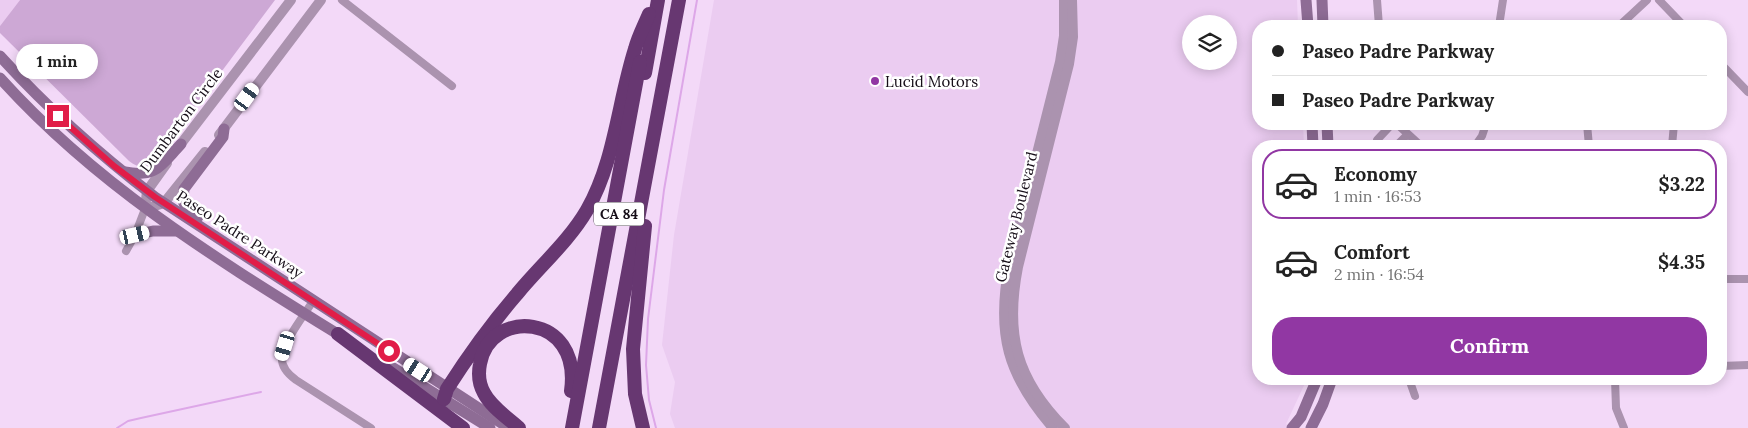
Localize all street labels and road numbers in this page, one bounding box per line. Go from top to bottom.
street label: Dumbarton Circle [136,64,226,176]
street label: Gateway Boulevard [991,150,1041,284]
street label: Paseo Padre Parkway [173,186,307,282]
road number: CA 84 [594,202,644,225]

